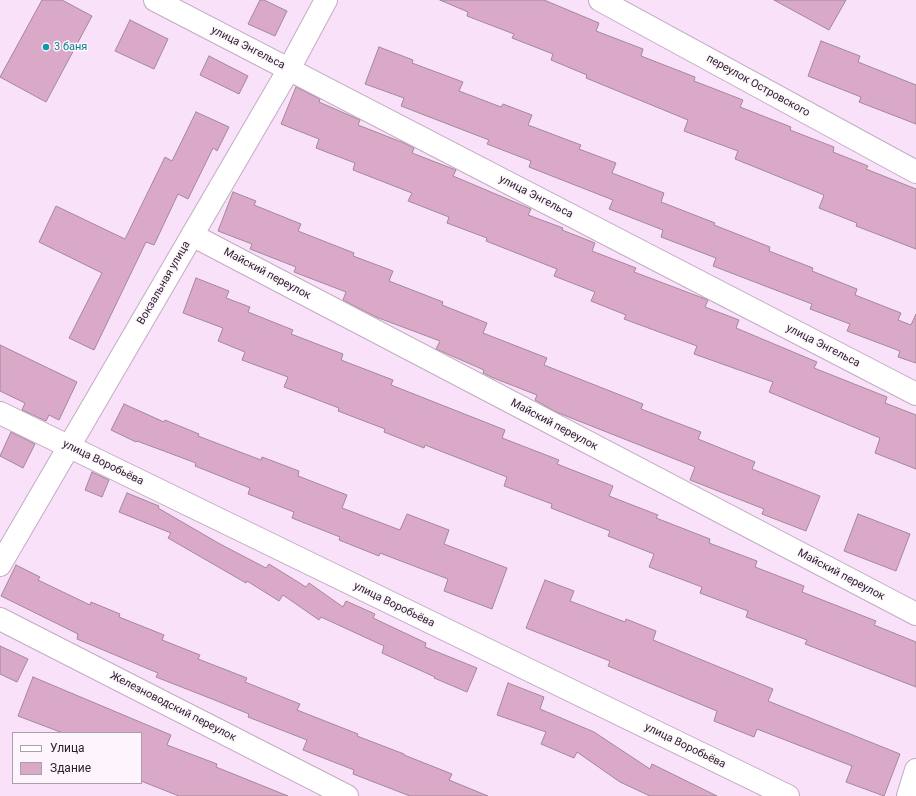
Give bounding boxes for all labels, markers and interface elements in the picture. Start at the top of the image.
street label: улица Энгельса [209,24,287,72]
place label: 3 баня [54,40,87,54]
marker: 3 баня [41,42,51,52]
street label: переулок Островского [704,52,812,120]
street label: улица Энгельса [497,173,575,221]
street label: Вокзальная улица [135,239,193,327]
street label: Майский переулок [221,245,313,303]
street label: улица Энгельса [784,322,862,370]
street label: Майский переулок [508,396,600,454]
street label: улица Воробьёва [60,438,146,488]
street label: Майский переулок [795,546,887,604]
street label: улица Воробьёва [351,580,437,630]
street label: Железноводский переулок [108,669,238,745]
street label: улица Воробьёва [642,721,728,771]
legend [12,732,142,784]
text: Улица [50,741,85,755]
text: Здание [50,761,91,775]

